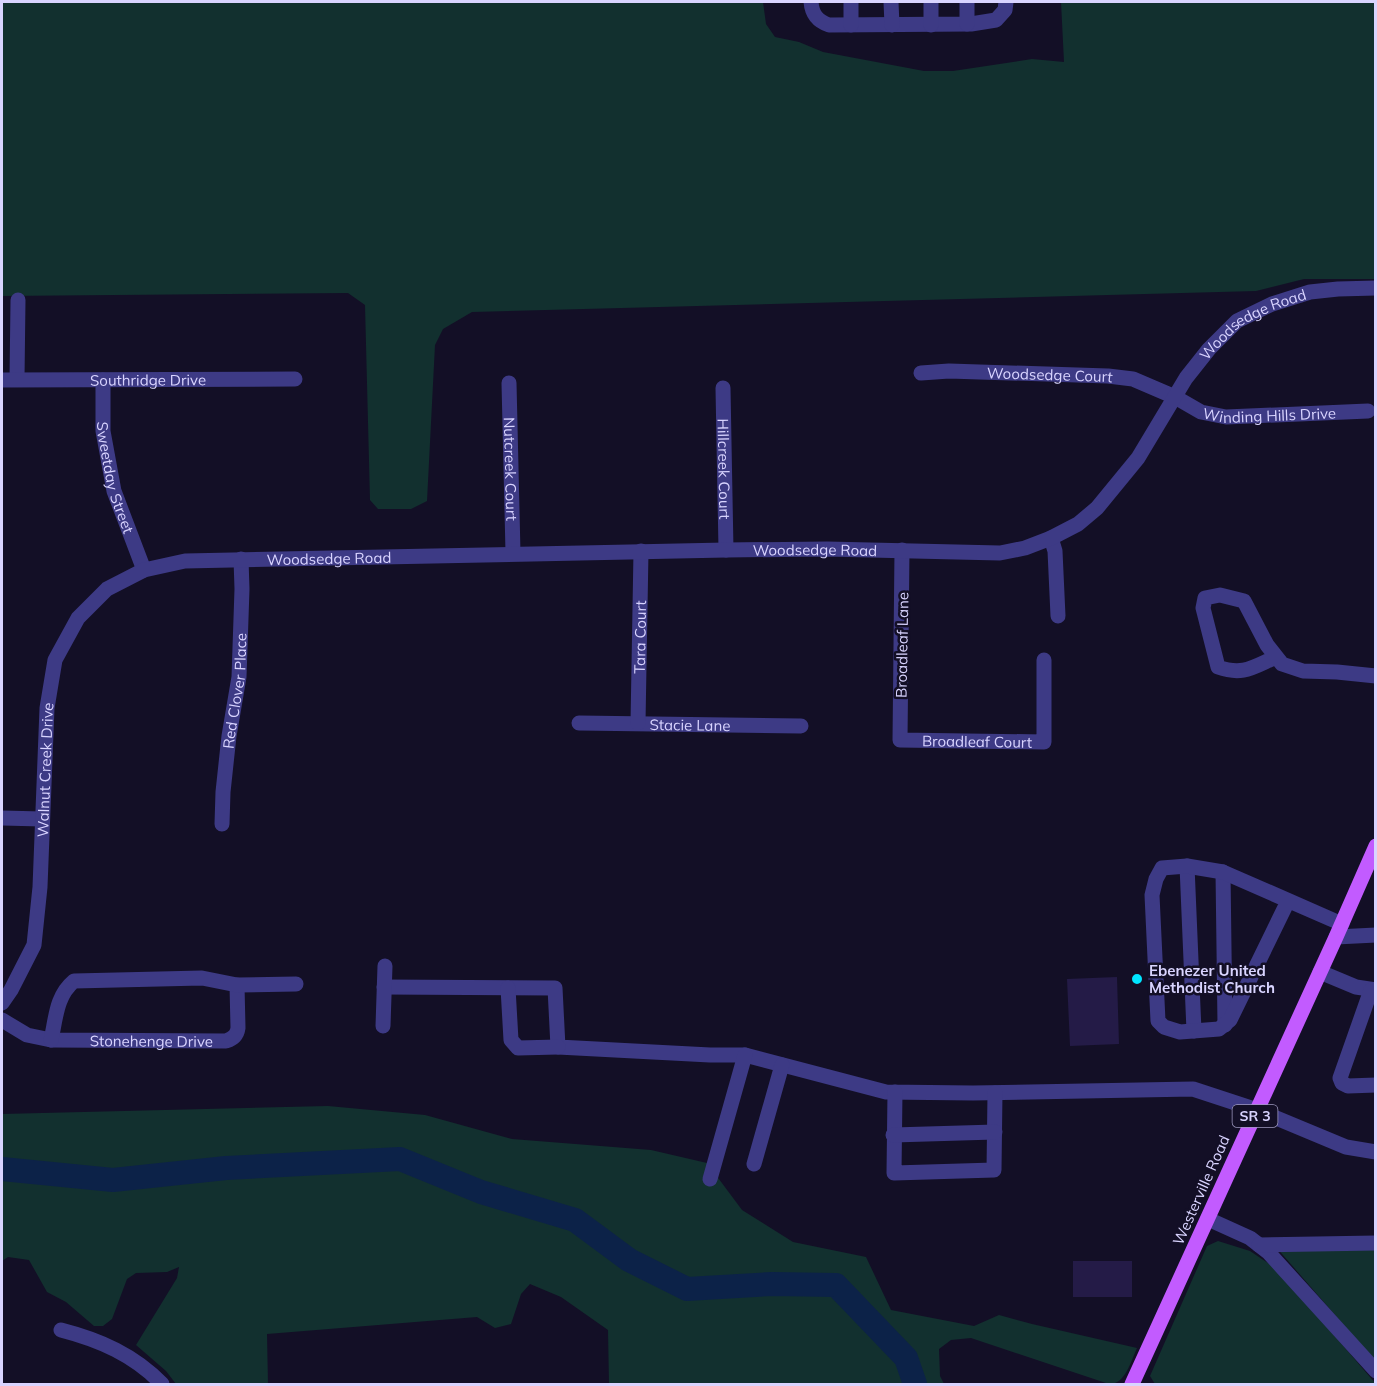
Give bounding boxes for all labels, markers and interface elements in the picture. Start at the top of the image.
street label: Woodsedge Road [1195,284,1308,363]
street label: Woodsedge Court [987,363,1114,386]
street label: Southridge Drive [90,370,206,389]
street label: Winding Hills Drive [1201,403,1336,427]
street label: Nutcreek Court [500,417,522,521]
street label: Hillcreek Court [714,418,735,520]
street label: Sweetday Street [94,421,139,536]
street label: Woodsedge Road [753,539,877,560]
street label: Woodsedge Road [267,547,392,569]
street label: Broadleaf Lane [892,592,912,698]
street label: Tara Court [629,600,650,674]
street label: Red Clover Place [218,632,250,750]
street label: Walnut Creek Drive [32,701,57,838]
street label: Stacie Lane [649,714,731,735]
street label: Broadleaf Court [922,731,1032,751]
place label: Ebenezer United Methodist Church [1149,961,1275,997]
marker: Ebenezer United Methodist Church [1130,972,1144,986]
street label: Stonehenge Drive [90,1031,213,1050]
road number: SR 3 [1232,1105,1278,1127]
street label: Westerville Road [1168,1132,1234,1248]

